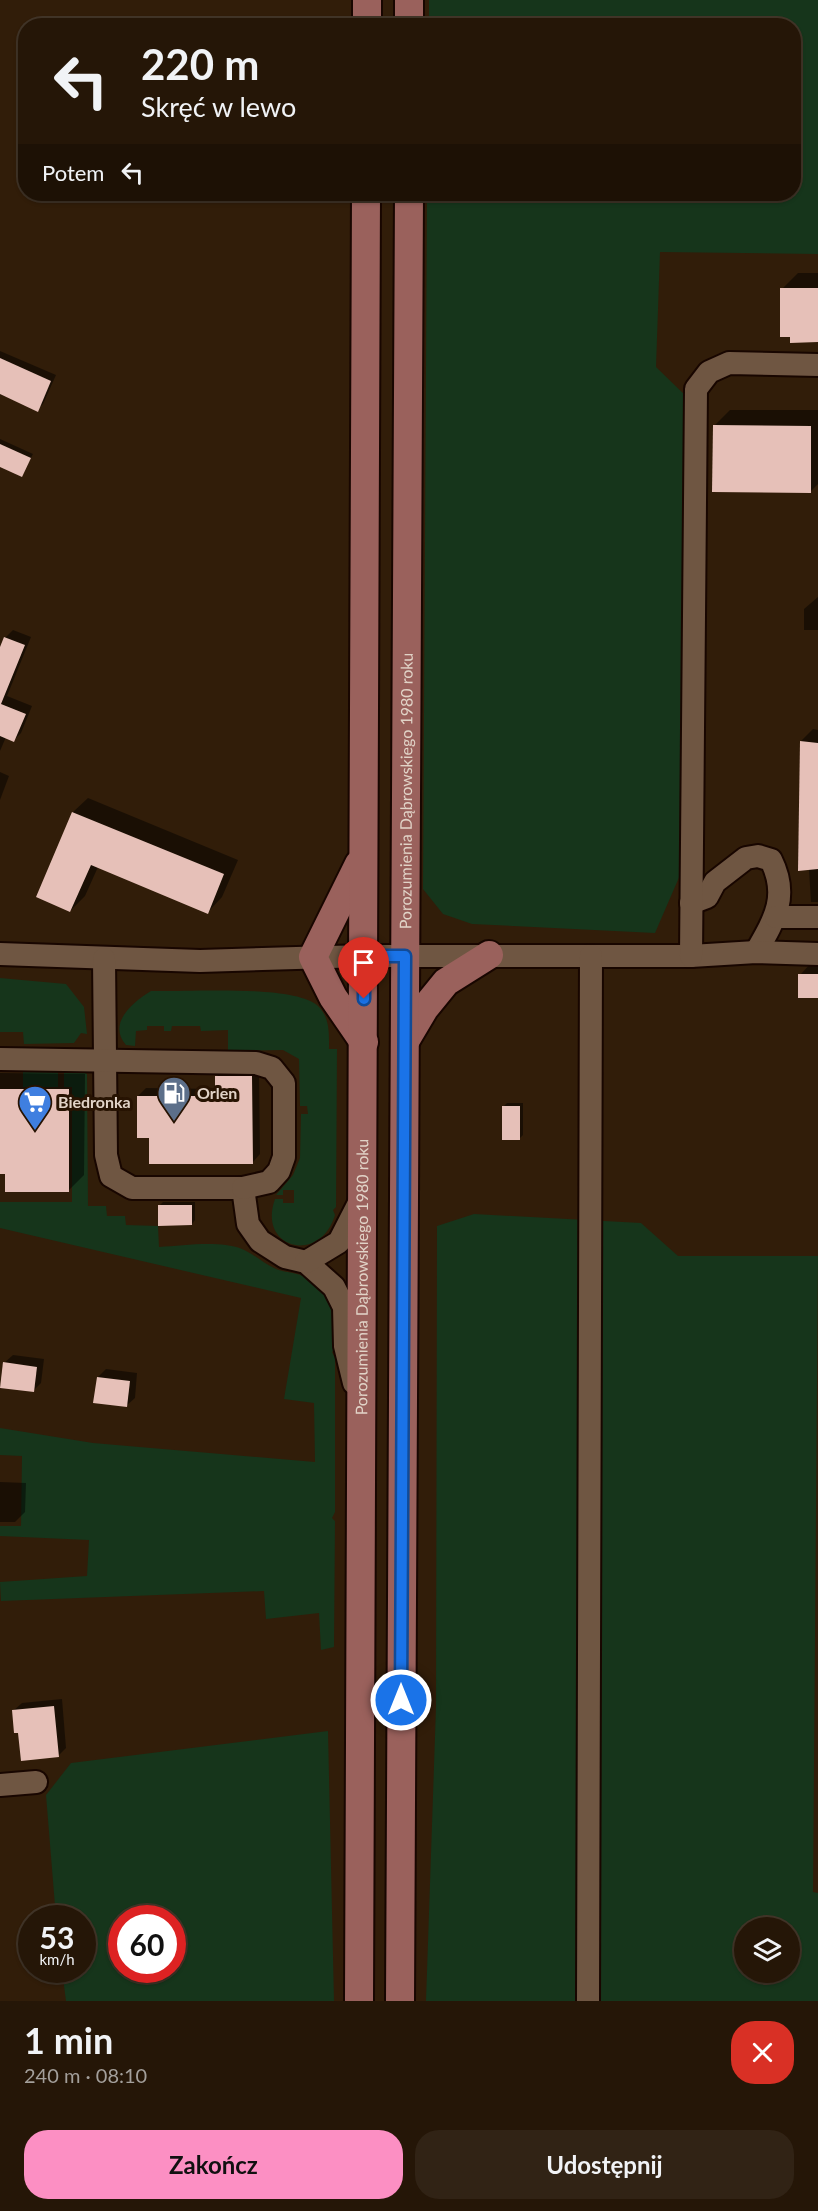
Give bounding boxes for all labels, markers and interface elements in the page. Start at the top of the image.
text: 220 m [141,39,259,89]
icon: left [42,42,120,120]
text: Skręć w lewo [141,90,296,123]
icon: left [116,156,149,189]
text: Potem [42,159,104,186]
street label: Porozumienia Dąbrowskiego 1980 roku [395,653,416,929]
pin [338,937,389,999]
icon: arrive [347,946,380,979]
fuel station icon: Orlen [156,1075,192,1122]
place label: Orlen [197,1083,237,1102]
supermarket icon: Biedronka [17,1084,53,1131]
place label: Biedronka [58,1092,131,1111]
street label: Porozumienia Dąbrowskiego 1980 roku [351,1139,371,1415]
position arrow [369,1668,433,1732]
speed limit sign: 60 [108,1905,186,1983]
map controls [734,1917,800,1983]
button: layers [734,1917,800,1983]
text: 53 [40,1919,74,1955]
text: km/h [39,1950,75,1968]
text: 1 min [24,2018,113,2062]
button: close [731,2021,794,2084]
text: 240 m · 08:10 [24,2063,147,2087]
button: Zakończ [24,2130,403,2199]
button: Udostępnij [415,2130,794,2199]

